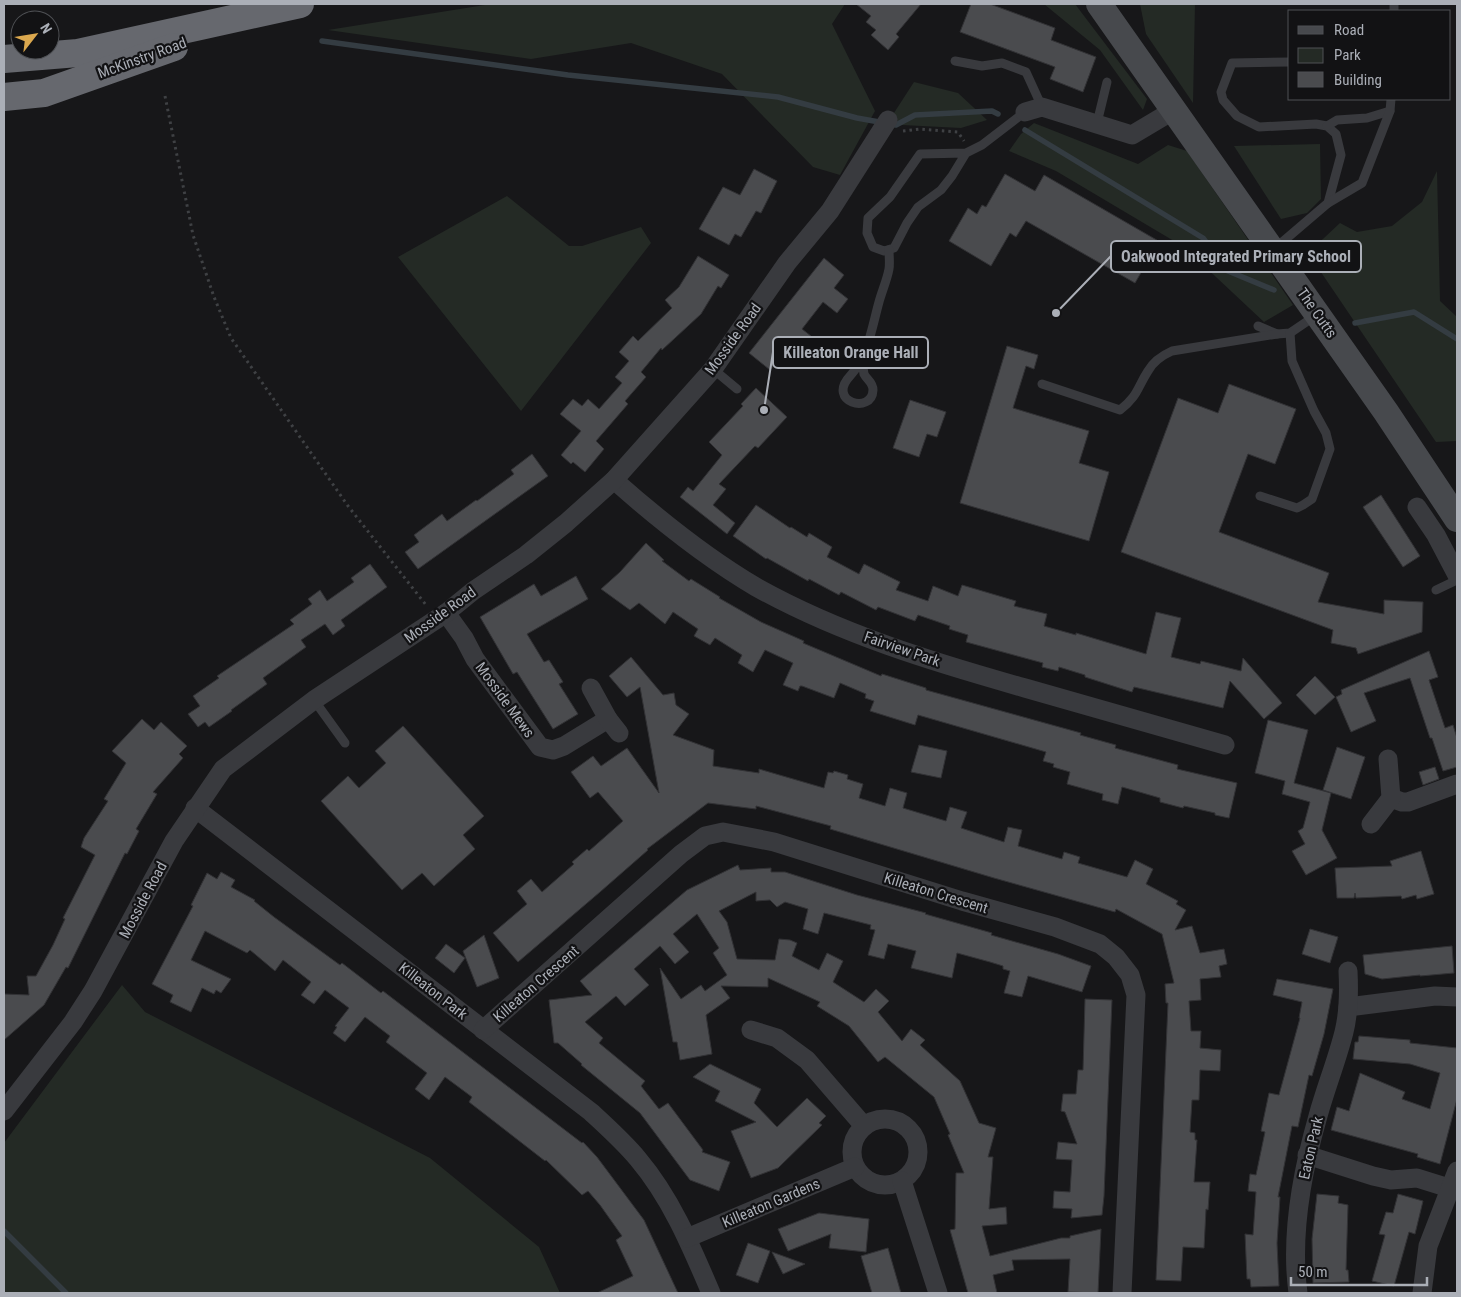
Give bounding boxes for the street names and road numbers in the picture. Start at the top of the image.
street label: McKinstry Road [95,34,189,82]
street label: The Cutts [1293,284,1341,342]
street label: Mosside Road [701,300,765,378]
street label: Mosside Road [401,583,479,647]
street label: Fairview Park [862,628,943,670]
street label: Mosside Mews [472,659,538,741]
street label: Mosside Road [115,859,171,941]
street label: Killeaton Crescent [882,869,990,917]
street label: Killeaton Crescent [489,942,583,1026]
street label: Killeaton Park [395,959,471,1023]
street label: Eaton Park [1295,1115,1327,1181]
street label: Killeaton Gardens [719,1174,823,1232]

